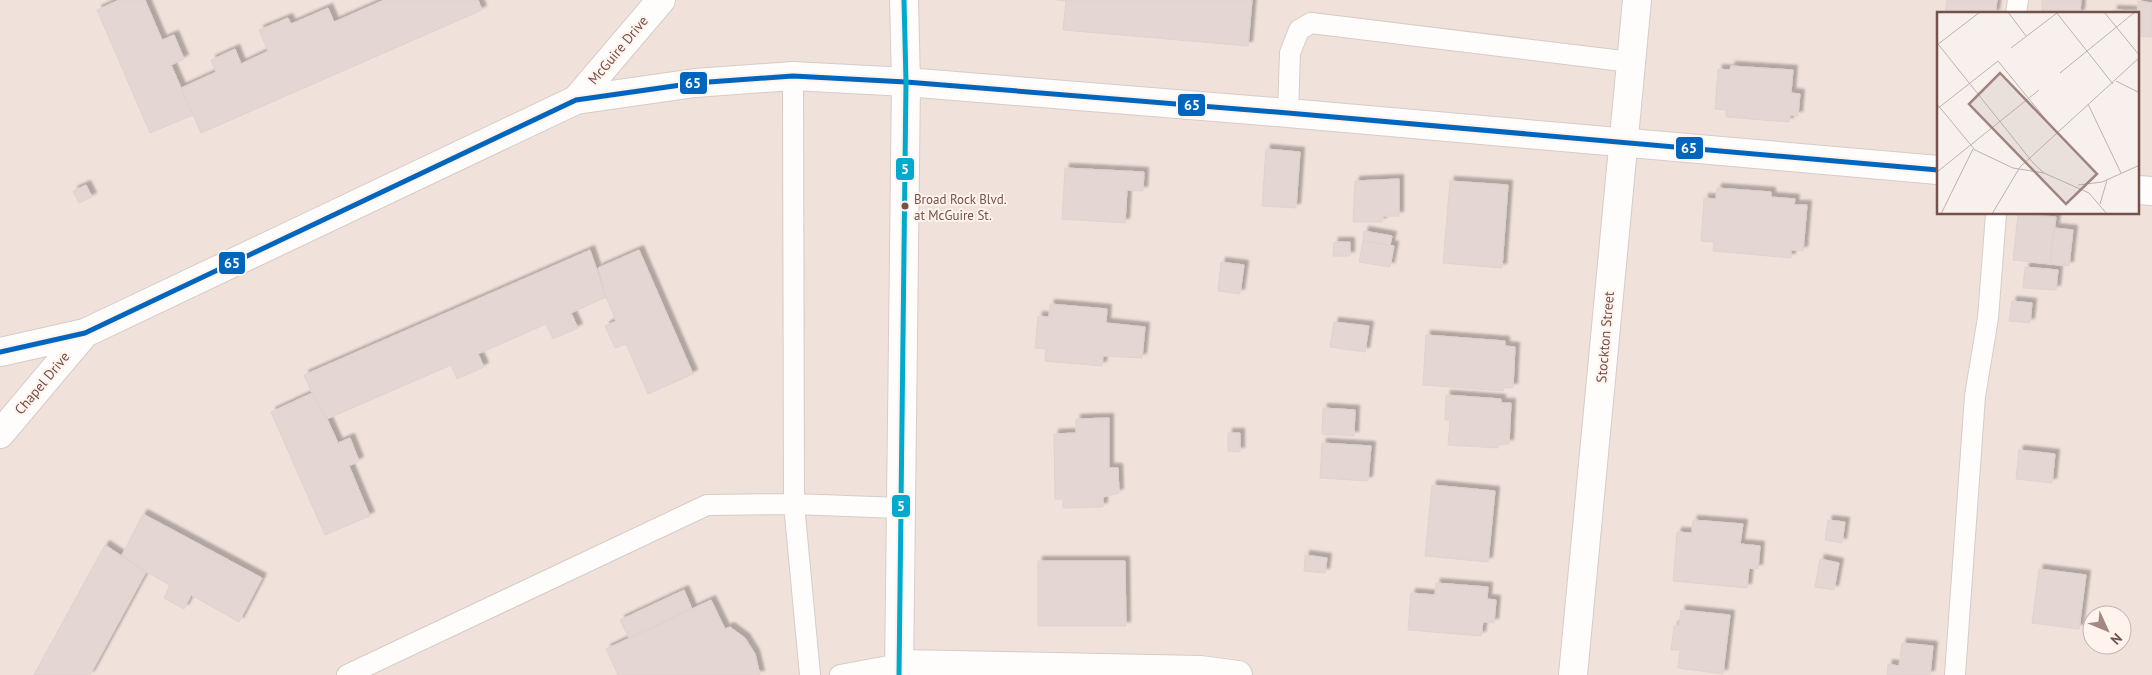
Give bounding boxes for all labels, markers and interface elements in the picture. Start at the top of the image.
street label: McGuire Drive [584,12,652,88]
inset map [1937,12,2140,215]
line badge: 65 [679,71,708,95]
text: 65 [685,74,701,92]
line badge: 65 [1177,93,1206,117]
text: 65 [1184,96,1200,114]
line badge: 65 [1675,136,1704,160]
text: 65 [1681,139,1697,157]
line badge: 5 [895,157,915,181]
text: 5 [901,160,909,178]
place label: Broad Rock Blvd. at McGuire St. [914,191,1007,224]
marker: Broad Rock Blvd. at McGuire St. [900,201,910,211]
line badge: 65 [218,251,246,275]
text: 65 [224,254,240,272]
street label: Stockton Street [1592,290,1618,384]
street label: Chapel Drive [11,348,73,418]
line badge: 5 [891,494,911,518]
text: 5 [897,497,905,515]
north arrow [2082,605,2132,655]
text: N [2107,629,2126,649]

